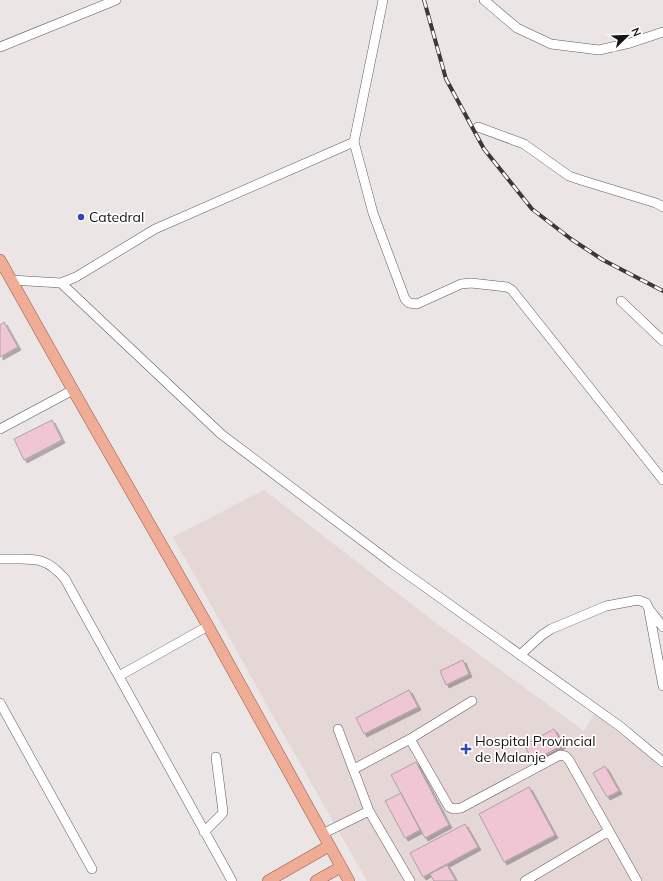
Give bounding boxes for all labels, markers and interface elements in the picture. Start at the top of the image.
north arrow [607,16,647,56]
text: N [628,26,644,39]
place label: Catedral [89,208,144,226]
marker: Catedral [76,212,86,222]
place label: Hospital Provincial de Malanje [475,732,596,766]
marker: Hospital Provincial de Malanje [460,743,472,755]

